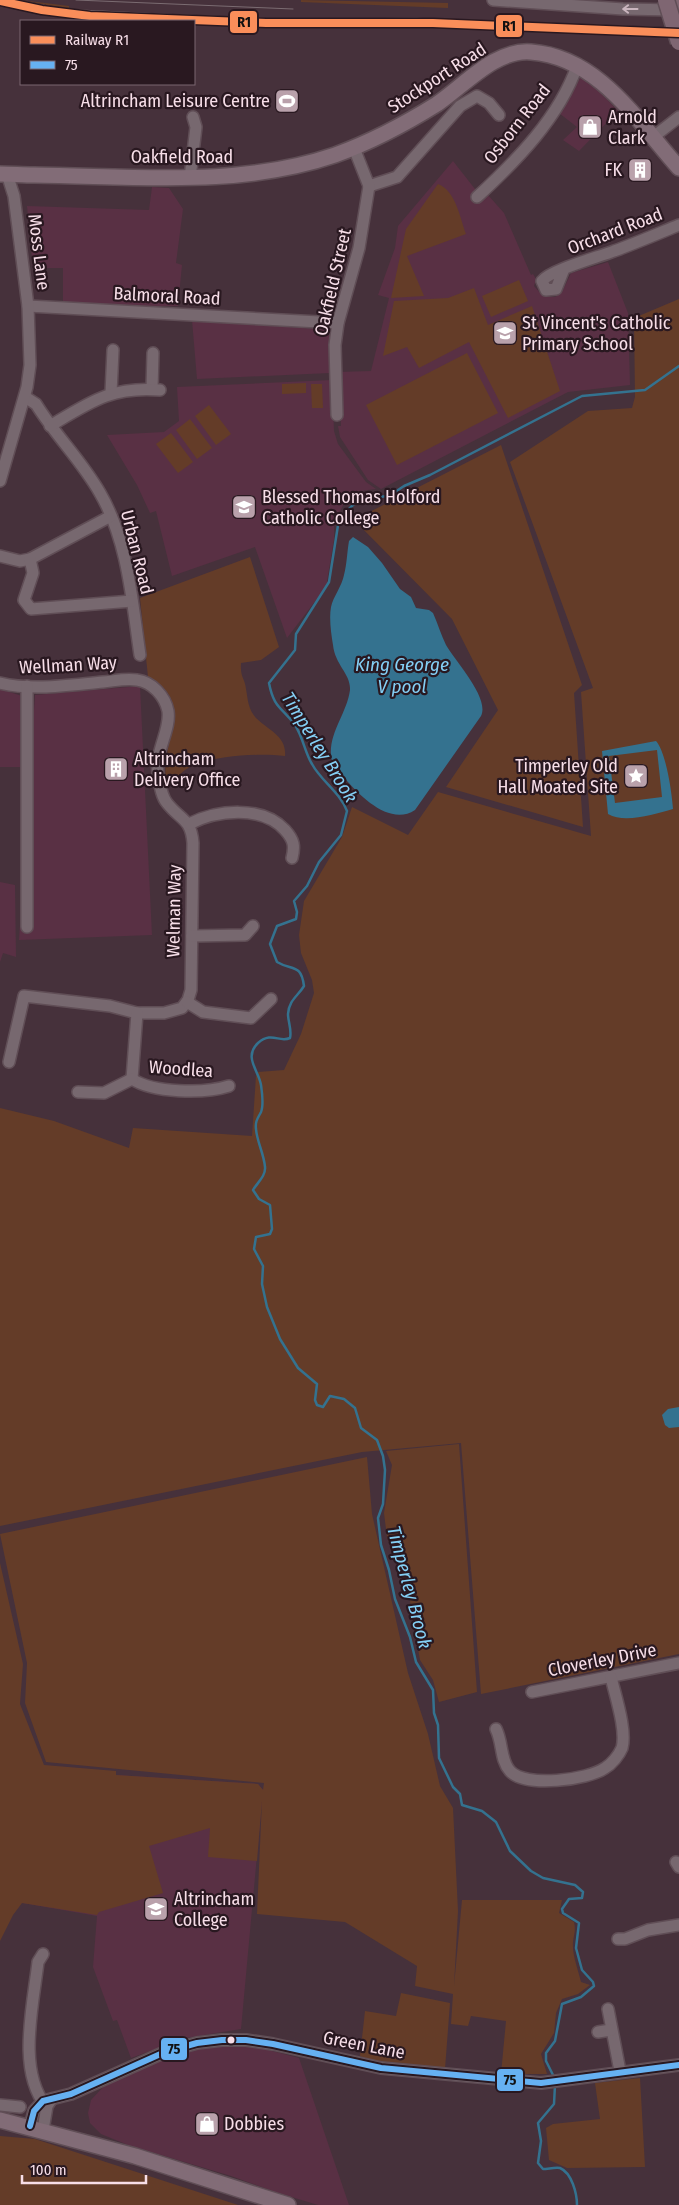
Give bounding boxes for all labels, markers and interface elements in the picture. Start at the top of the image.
one-way arrow [623,4,639,14]
line badge: R1 [229,10,258,34]
text: R1 [237,14,251,31]
line badge: R1 [495,14,523,38]
text: R1 [502,18,516,35]
legend [20,20,195,85]
text: Railway R1 [65,31,129,49]
street label: Stockport Road [384,38,490,118]
text: 75 [65,56,78,74]
street label: Osborn Road [479,80,555,168]
sports icon: Altrincham Leisure Centre [274,88,300,114]
place label: Altrincham Leisure Centre [81,90,270,112]
place label: Arnold Clark [608,106,657,149]
shop icon: Arnold Clark [577,114,603,140]
street label: Oakfield Road [131,146,233,168]
building icon: FK [627,157,653,183]
place label: FK [605,159,622,181]
street label: Orchard Road [564,203,666,259]
street label: Moss Lane [23,213,55,292]
street label: Oakfield Street [310,226,356,338]
street label: Balmoral Road [113,282,221,310]
place label: St Vincent's Catholic Primary School [522,312,671,355]
school or university icon: St Vincent's Catholic Primary School [492,320,518,346]
place label: Blessed Thomas Holford Catholic College [262,486,440,529]
school or university icon: Blessed Thomas Holford Catholic College [231,494,257,520]
street label: Urban Road [116,508,158,596]
street label: Wellman Way [19,651,117,679]
water label: King George V pool [355,653,449,698]
water label: Timperley Brook [276,688,363,807]
place label: Altrincham Delivery Office [134,748,241,791]
place label: Timperley Old Hall Moated Site [497,755,618,798]
building icon: Altrincham Delivery Office [103,756,129,782]
place icon: Timperley Old Hall Moated Site [623,763,649,789]
street label: Welman Way [162,864,186,958]
street label: Woodlea [148,1056,214,1082]
water label: Timperley Brook [382,1523,437,1651]
street label: Cloverley Drive [546,1639,658,1681]
place label: Altrincham College [174,1888,254,1931]
school or university icon: Altrincham College [143,1896,169,1922]
street label: Green Lane [321,2026,407,2064]
unlabelled marker [226,2035,236,2045]
line badge: 75 [160,2037,188,2061]
text: 75 [168,2041,180,2058]
line badge: 75 [496,2068,524,2092]
text: 75 [504,2072,516,2089]
shop icon: Dobbies [194,2111,220,2137]
place label: Dobbies [224,2113,285,2135]
scale bar [22,2152,146,2184]
text: 100 m [30,2161,67,2179]

